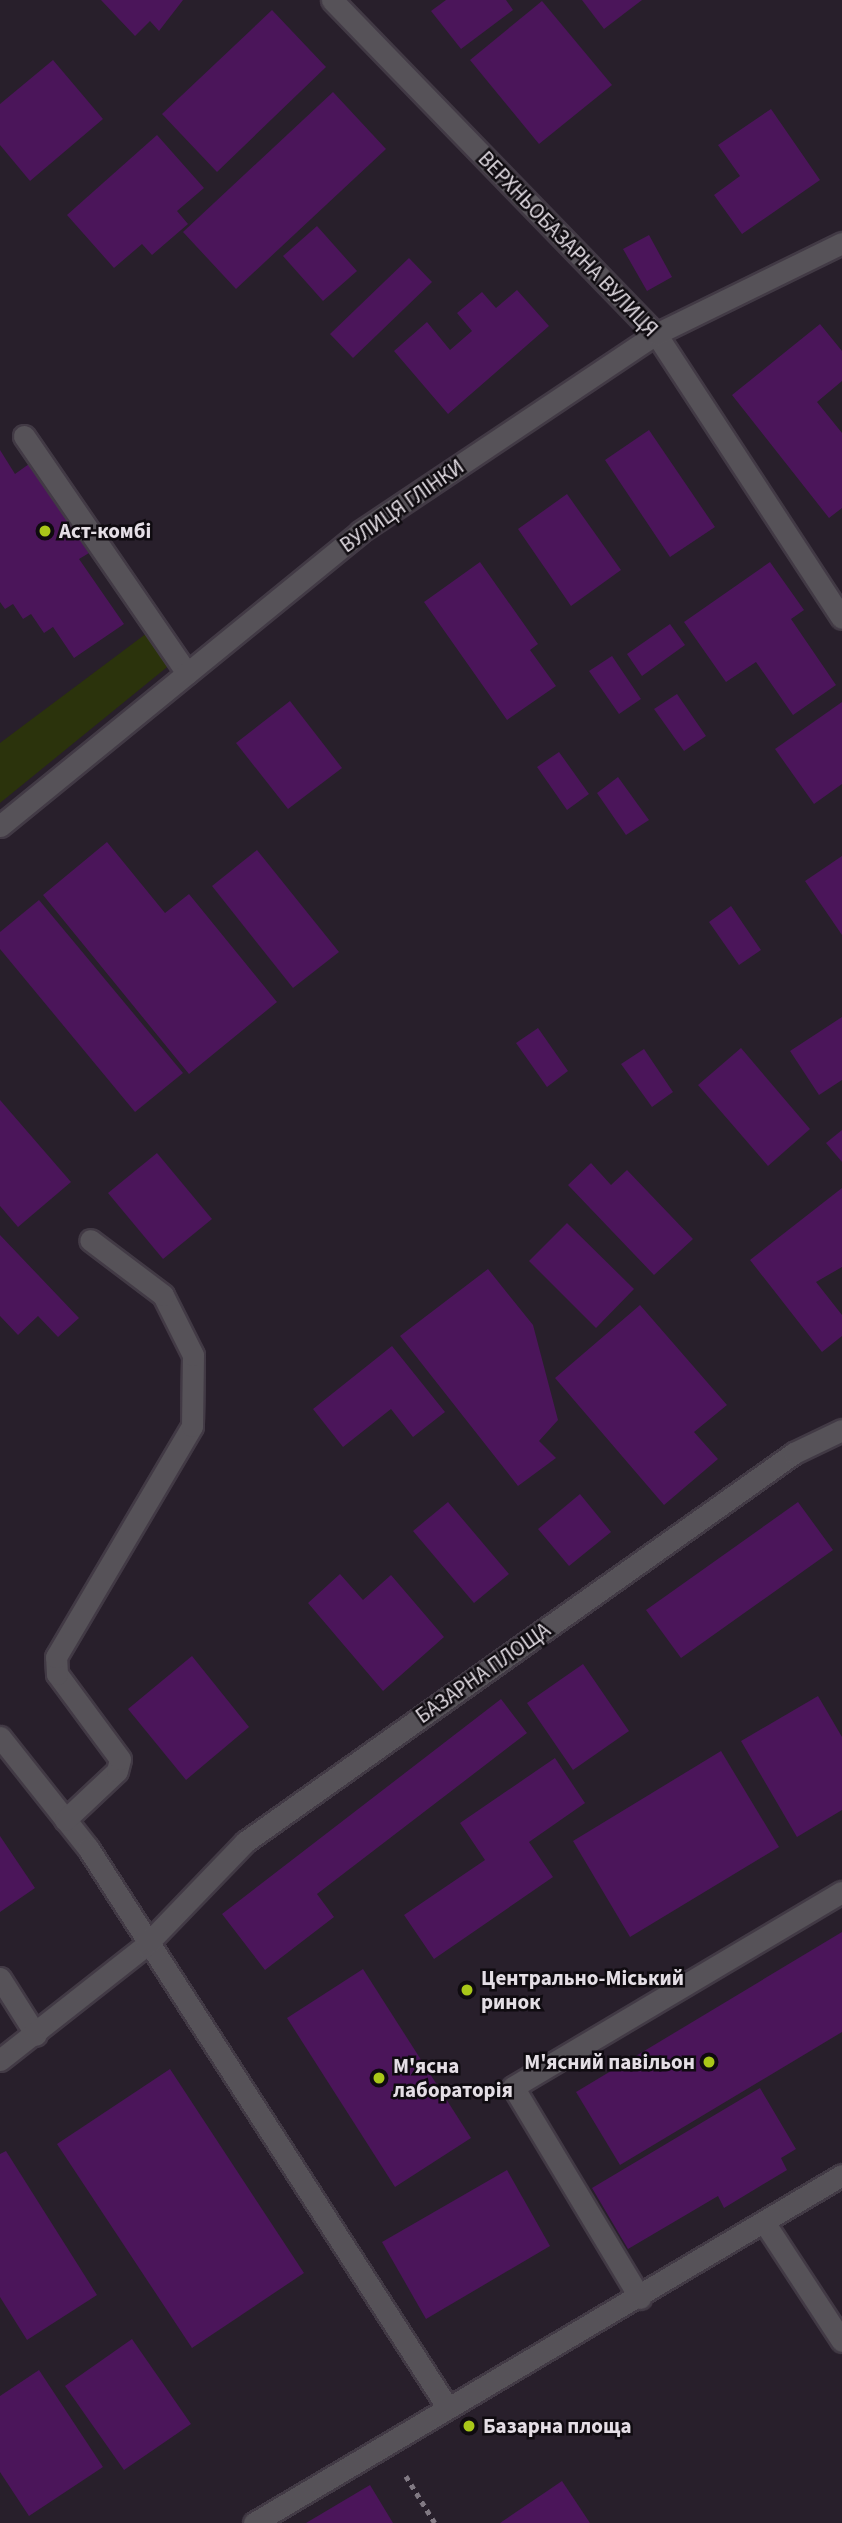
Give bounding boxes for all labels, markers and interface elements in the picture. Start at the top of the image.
street label: ВЕРХНЬОБАЗАРНА ВУЛИЦЯ [473,146,663,342]
street label: ВУЛИЦЯ ГЛІНКИ [335,454,469,558]
place label: Аст-комбі [59,518,151,544]
marker: Аст-комбі [37,523,53,539]
street label: БАЗАРНА ПЛОЩА [411,1617,555,1729]
place label: Центрально-Міський ринок [481,1965,684,2015]
marker: Центрально-Міський ринок [459,1982,475,1998]
place label: М'ясний павільон [524,2049,695,2075]
place label: М'ясна лабораторія [393,2053,513,2103]
marker: М'ясний павільон [701,2054,717,2070]
marker: М'ясна лабораторія [371,2070,387,2086]
place label: Базарна площа [483,2413,632,2439]
marker: Базарна площа [461,2418,477,2434]

